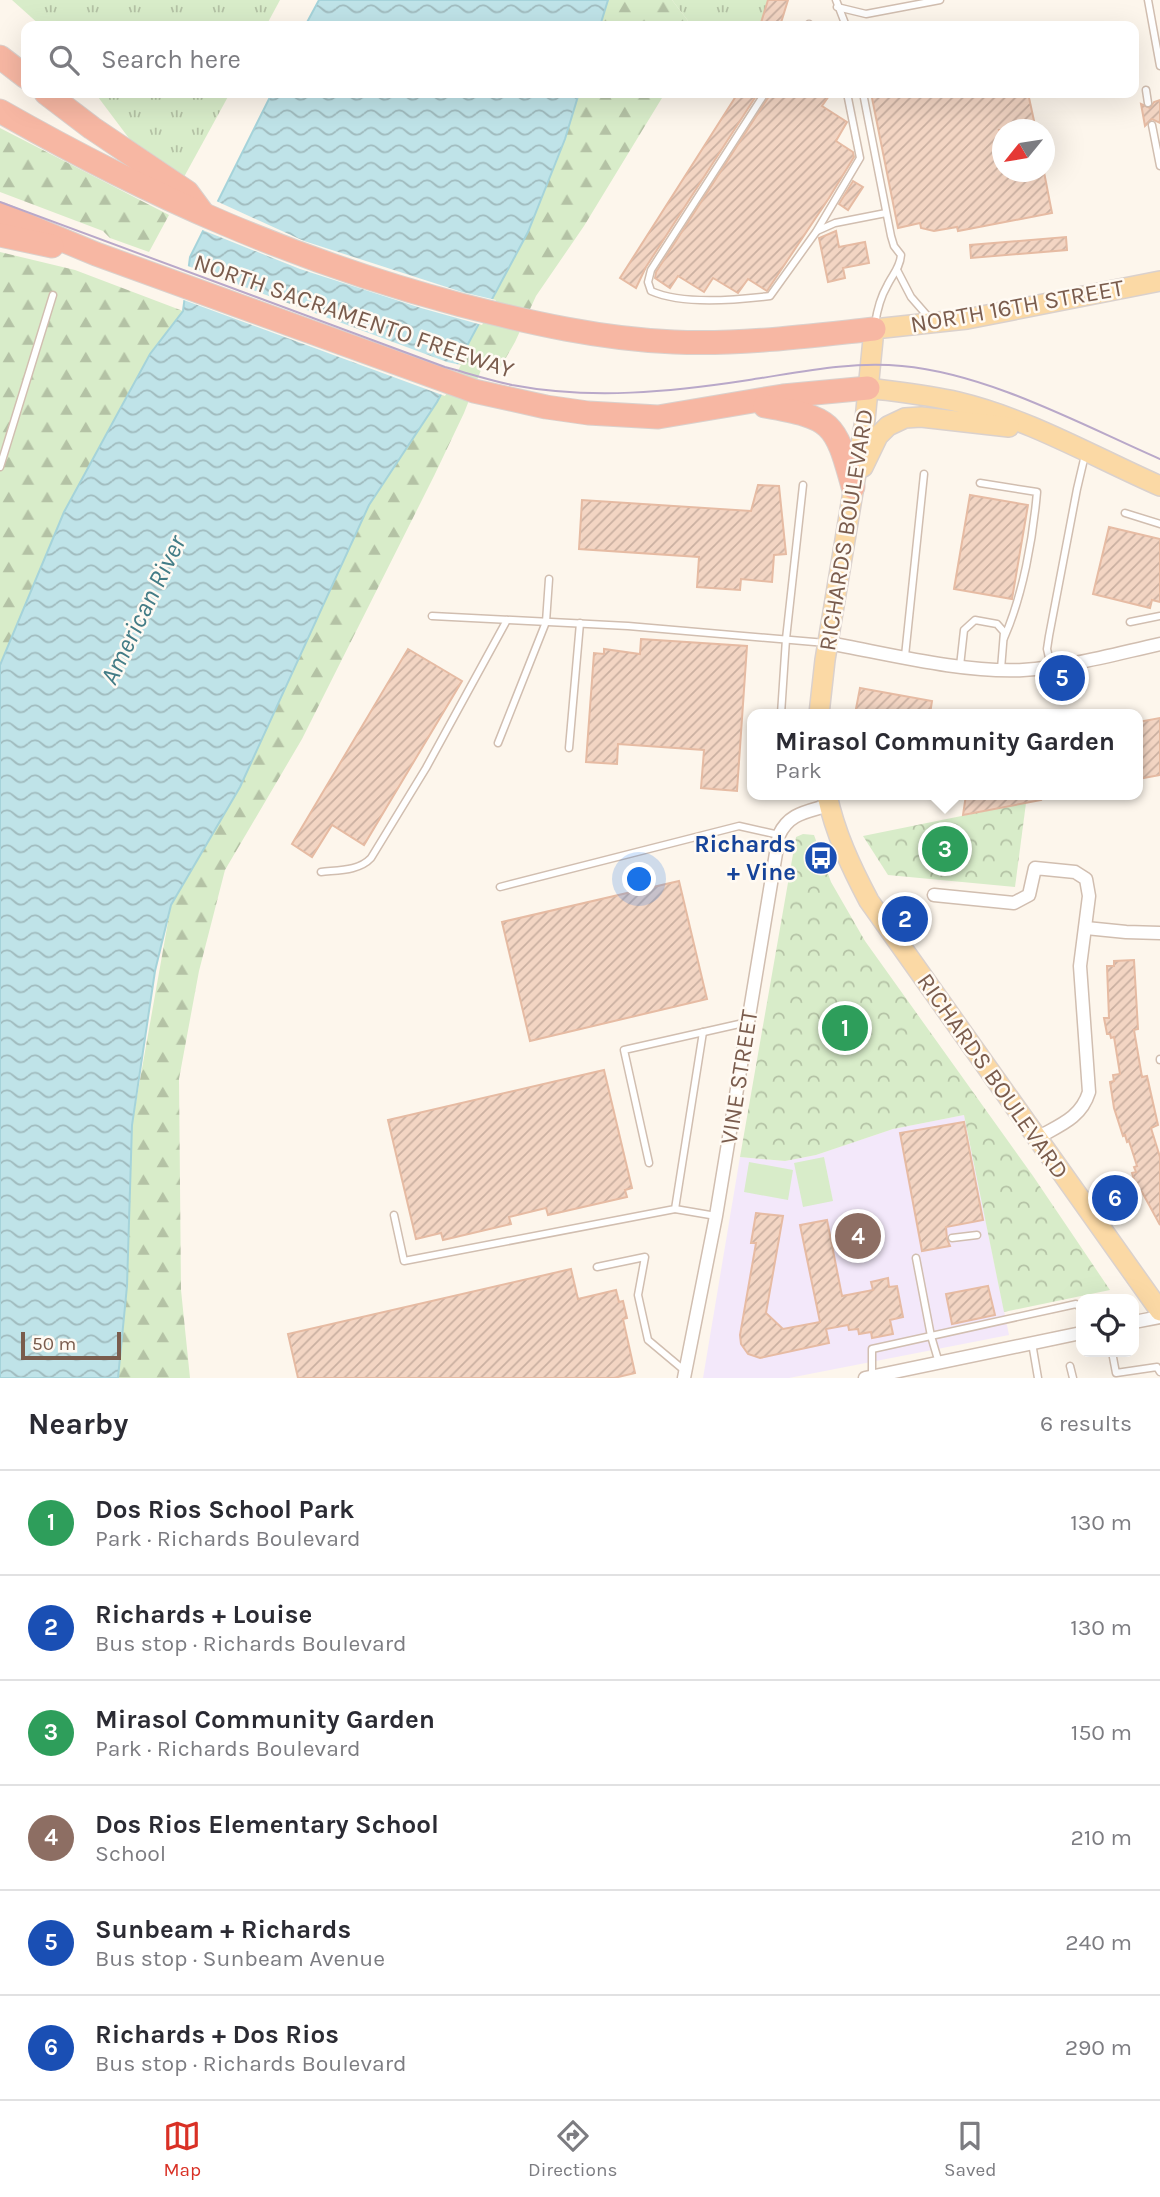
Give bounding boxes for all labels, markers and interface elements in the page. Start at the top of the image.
search box [21,21,1139,98]
icon: search [45,41,83,79]
text: Search here [101,44,241,75]
north arrow [992,119,1055,182]
street label: NORTH SACRAMENTO FREEWAY [190,248,518,384]
street label: NORTH 16TH STREET [908,273,1126,339]
street label: RICHARDS BOULEVARD [813,407,879,653]
water label: American River [94,529,193,690]
pin: 5 [1039,652,1085,704]
popup [747,709,1143,800]
text: Mirasol Community Garden [775,726,1115,757]
text: Park [775,757,822,784]
pin: 3 [922,823,968,875]
place label: Richards + Vine [694,830,796,886]
bus stop icon: Richards + Vine [802,839,840,877]
your location [622,862,656,896]
pin: 2 [882,893,928,945]
street label: RICHARDS BOULEVARD [911,968,1075,1184]
pin: 1 [822,1002,868,1054]
street label: VINE STREET [715,1008,763,1146]
pin: 6 [1092,1172,1138,1224]
pin: 4 [835,1210,881,1262]
map controls [1076,1294,1139,1357]
button: locate [1076,1294,1139,1357]
scale bar [21,1329,121,1361]
text: 50 m [32,1333,76,1355]
text: Nearby [28,1406,128,1442]
text: 6 results [1040,1410,1132,1437]
text: Dos Rios School Park [95,1494,354,1525]
text: 1 [47,1509,55,1536]
text: 130 m [1070,1509,1132,1536]
text: Park · Richards Boulevard [95,1525,361,1552]
text: Richards + Louise [95,1599,312,1630]
text: 2 [44,1614,58,1641]
text: 130 m [1070,1614,1132,1641]
text: Bus stop · Richards Boulevard [95,1630,407,1657]
text: Mirasol Community Garden [95,1704,435,1735]
text: 3 [44,1719,58,1746]
text: 150 m [1071,1719,1132,1746]
text: Park · Richards Boulevard [95,1735,361,1762]
text: Dos Rios Elementary School [95,1809,439,1840]
text: 4 [44,1824,58,1851]
text: 210 m [1070,1824,1132,1851]
text: School [95,1840,166,1867]
text: Sunbeam + Richards [95,1914,351,1945]
text: 5 [44,1929,58,1956]
text: 240 m [1065,1929,1132,1956]
text: Bus stop · Sunbeam Avenue [95,1945,385,1972]
text: Richards + Dos Rios [95,2019,339,2050]
text: 6 [44,2034,58,2061]
text: 290 m [1065,2034,1132,2061]
text: Bus stop · Richards Boulevard [95,2050,407,2077]
tab: Map [163,2117,201,2181]
tab: Directions [528,2117,617,2181]
tab: Saved [944,2117,997,2181]

